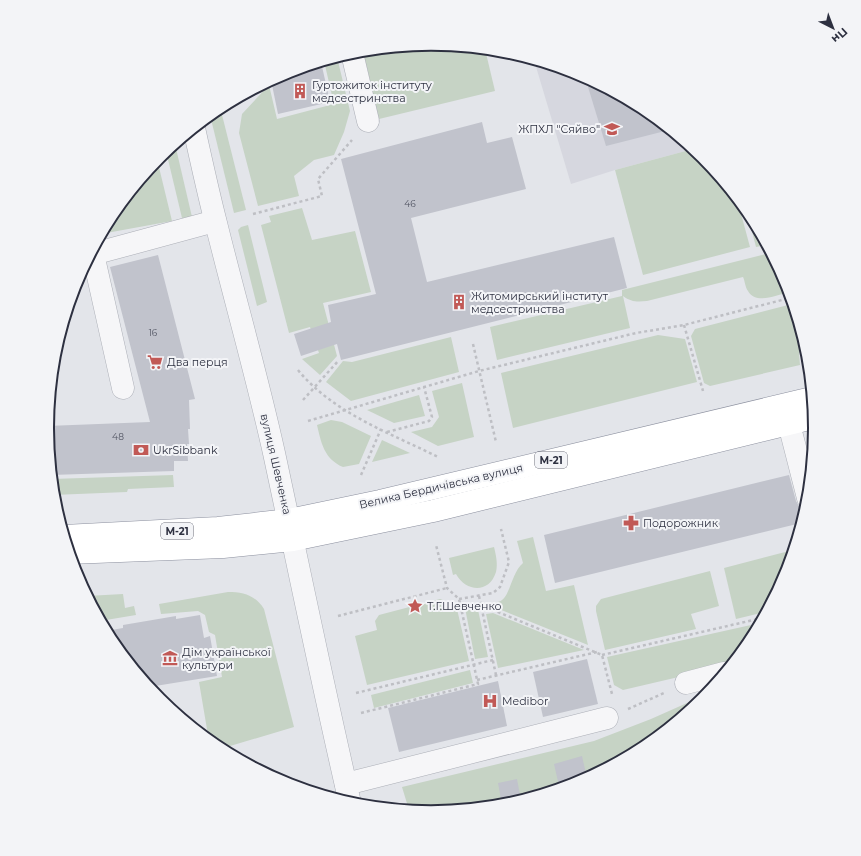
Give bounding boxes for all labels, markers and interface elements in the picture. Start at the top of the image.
north arrow [813,8,853,48]
text: Пн [829,25,851,46]
place label: Гуртожиток інституту медсестринства [312,78,433,105]
building icon: Гуртожиток інституту медсестринства [291,82,309,100]
school or university icon: ЖПХЛ "Сяйво" [603,120,621,138]
place label: ЖПХЛ "Сяйво" [518,122,600,136]
house number: 46 [404,198,416,209]
place label: Житомирський інститут медсестринства [471,289,609,316]
building icon: Житомирський інститут медсестринства [450,293,468,311]
house number: 16 [149,327,158,338]
supermarket icon: Два перця [146,353,164,371]
place label: Два перця [167,355,228,369]
street label: вулиця Шевченка [258,412,294,516]
house number: 48 [112,431,124,442]
bank icon: UkrSibbank [132,441,150,459]
place label: UkrSibbank [153,443,218,457]
road number: М-21 [535,452,567,468]
street label: Велика Бердичівська вулиця [358,460,524,512]
pharmacy icon: Подорожник [622,514,640,532]
place label: Подорожник [643,516,719,530]
road number: М-21 [161,523,193,539]
place icon: Т.Г.Шевченко [406,597,424,615]
place label: Т.Г.Шевченко [427,599,502,613]
place label: Дім української культури [182,645,271,672]
museum icon: Дім української культури [161,649,179,667]
hospital icon: Medibor [481,692,499,710]
place label: Medibor [502,694,548,708]

